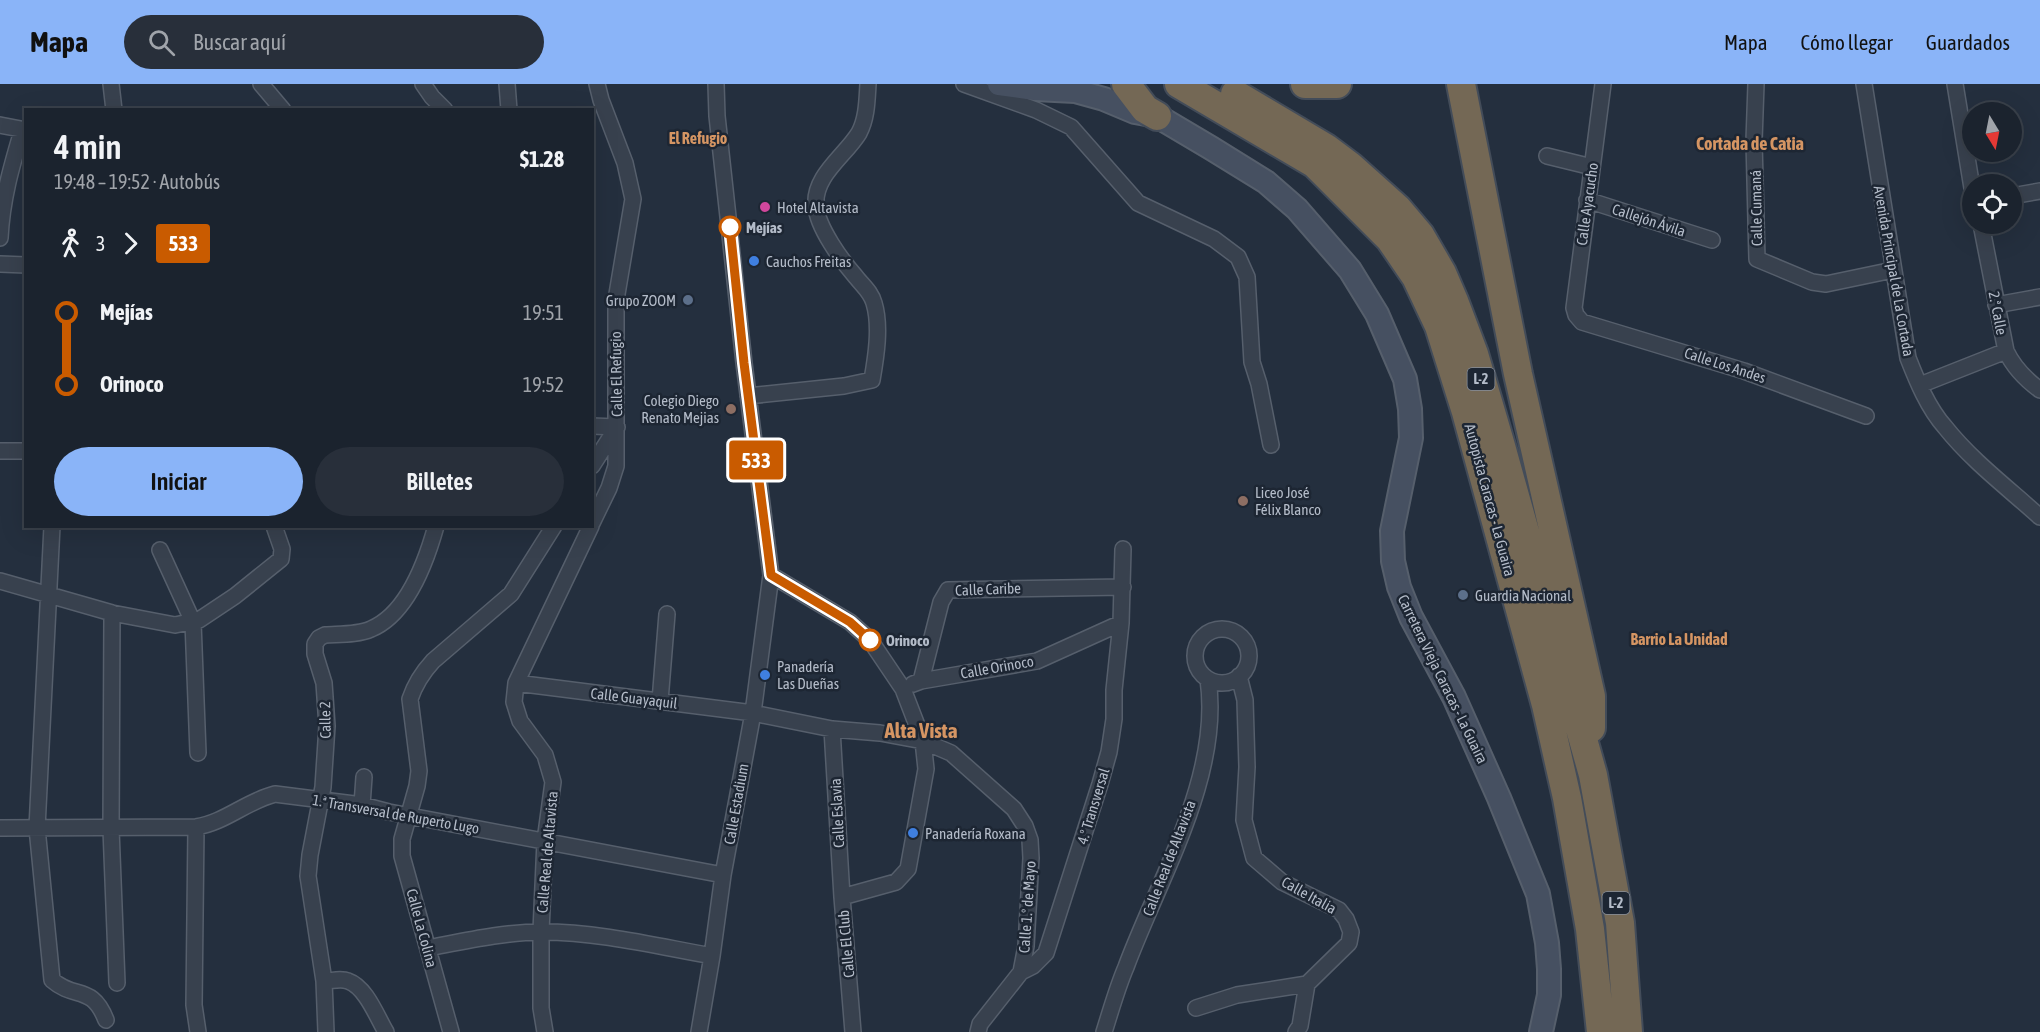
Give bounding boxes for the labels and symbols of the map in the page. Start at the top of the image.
north arrow [1962,102,2022,162]
district label: El Refugio [669,129,728,147]
district label: Cortada de Catia [1696,133,1804,154]
street label: Calle Ayacucho [1573,162,1601,246]
street label: Calle Cumaná [1747,170,1765,246]
street label: Avenida Principal de La Cortada [1871,184,1917,358]
place label: Hotel Altavista [777,199,859,216]
marker: Hotel Altavista [758,200,772,214]
street label: Callejón Ávila [1610,200,1688,240]
marker: Mejías [719,216,741,238]
place label: Mejías [746,219,783,236]
place label: Cauchos Freitas [766,253,851,270]
marker: Cauchos Freitas [747,254,761,268]
street label: 2.ª Calle [1985,290,2011,336]
place label: Grupo ZOOM [606,292,676,309]
marker: Grupo ZOOM [681,293,695,307]
street label: Calle El Refugio [607,331,625,417]
street label: Calle Los Andes [1682,344,1768,386]
road number: L-2 [1468,368,1494,390]
place label: Colegio Diego Renato Mejias [641,392,719,426]
marker: Colegio Diego Renato Mejias [724,402,738,416]
street label: Autopista Caracas - La Guaira [1461,422,1519,578]
line badge: 533 [722,440,790,479]
place label: Liceo José Félix Blanco [1255,484,1321,518]
marker: Liceo José Félix Blanco [1236,494,1250,508]
street label: Calle Caribe [955,579,1021,599]
place label: Guardia Nacional [1475,587,1571,604]
marker: Guardia Nacional [1456,588,1470,602]
street label: Carretera Vieja Caracas - La Guaira [1395,592,1491,766]
marker: Orinoco [859,629,881,651]
district label: Barrio La Unidad [1630,630,1728,648]
place label: Orinoco [886,632,930,649]
street label: Calle Orinoco [959,652,1035,682]
place label: Panadería Las Dueñas [777,658,839,692]
marker: Panadería Las Dueñas [758,668,772,682]
street label: Calle Guayaquil [590,684,678,712]
street label: Calle 2 [316,701,334,739]
district label: Alta Vista [884,718,958,742]
street label: Calle Estadium [721,762,751,846]
street label: 4.° Transversal [1073,766,1113,846]
street label: Calle Eslavia [827,778,847,848]
street label: Calle Real de Altavista [533,790,561,914]
street label: 1.ª Transversal de Ruperto Lugo [311,791,481,837]
street label: Calle Real de Altavista [1139,798,1199,918]
place label: Panadería Roxana [925,825,1026,842]
marker: Panadería Roxana [906,826,920,840]
street label: Calle 1.° de Mayo [1015,860,1039,954]
street label: Calle Italia [1279,873,1339,917]
street label: Calle La Colina [403,887,441,969]
road number: L-2 [1602,892,1630,914]
street label: Calle El Club [835,909,857,979]

